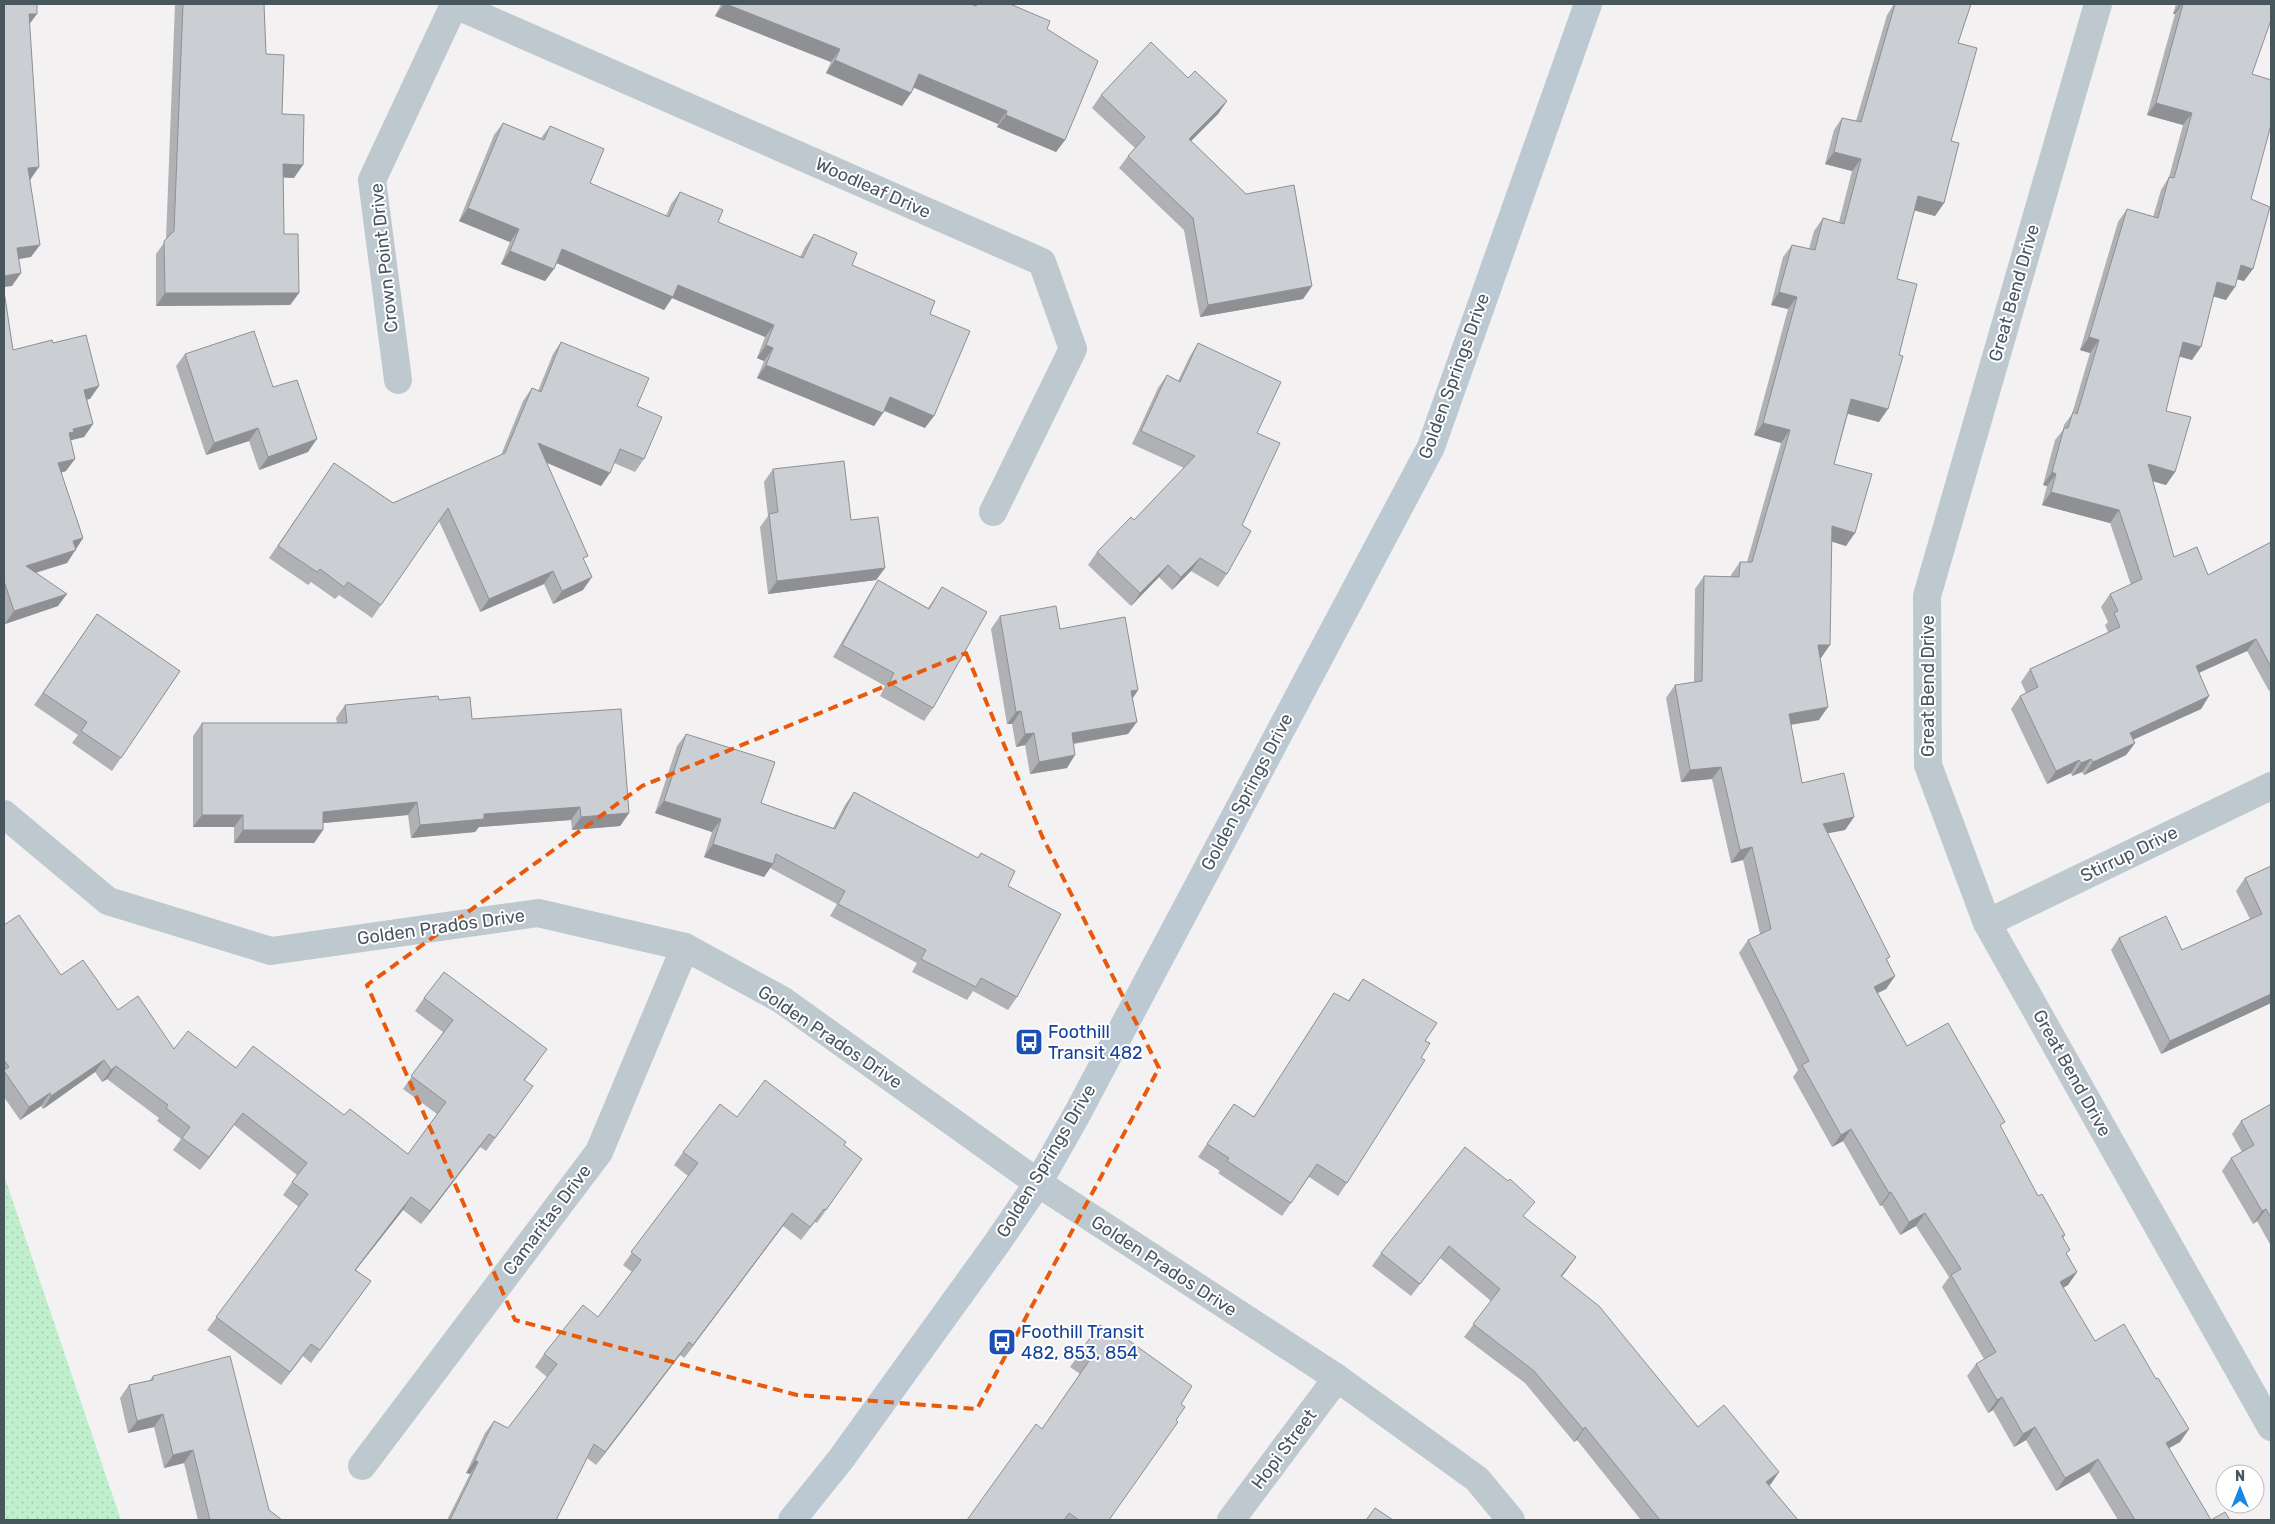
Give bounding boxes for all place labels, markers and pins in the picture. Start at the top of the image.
place label: Foothill Transit 482 [1048,1021,1143,1064]
bus stop icon: Foothill Transit 482 [1014,1027,1044,1057]
place label: Foothill Transit 482, 853, 854 [1021,1321,1144,1364]
bus stop icon: Foothill Transit 482, 853, 854 [987,1327,1017,1357]

